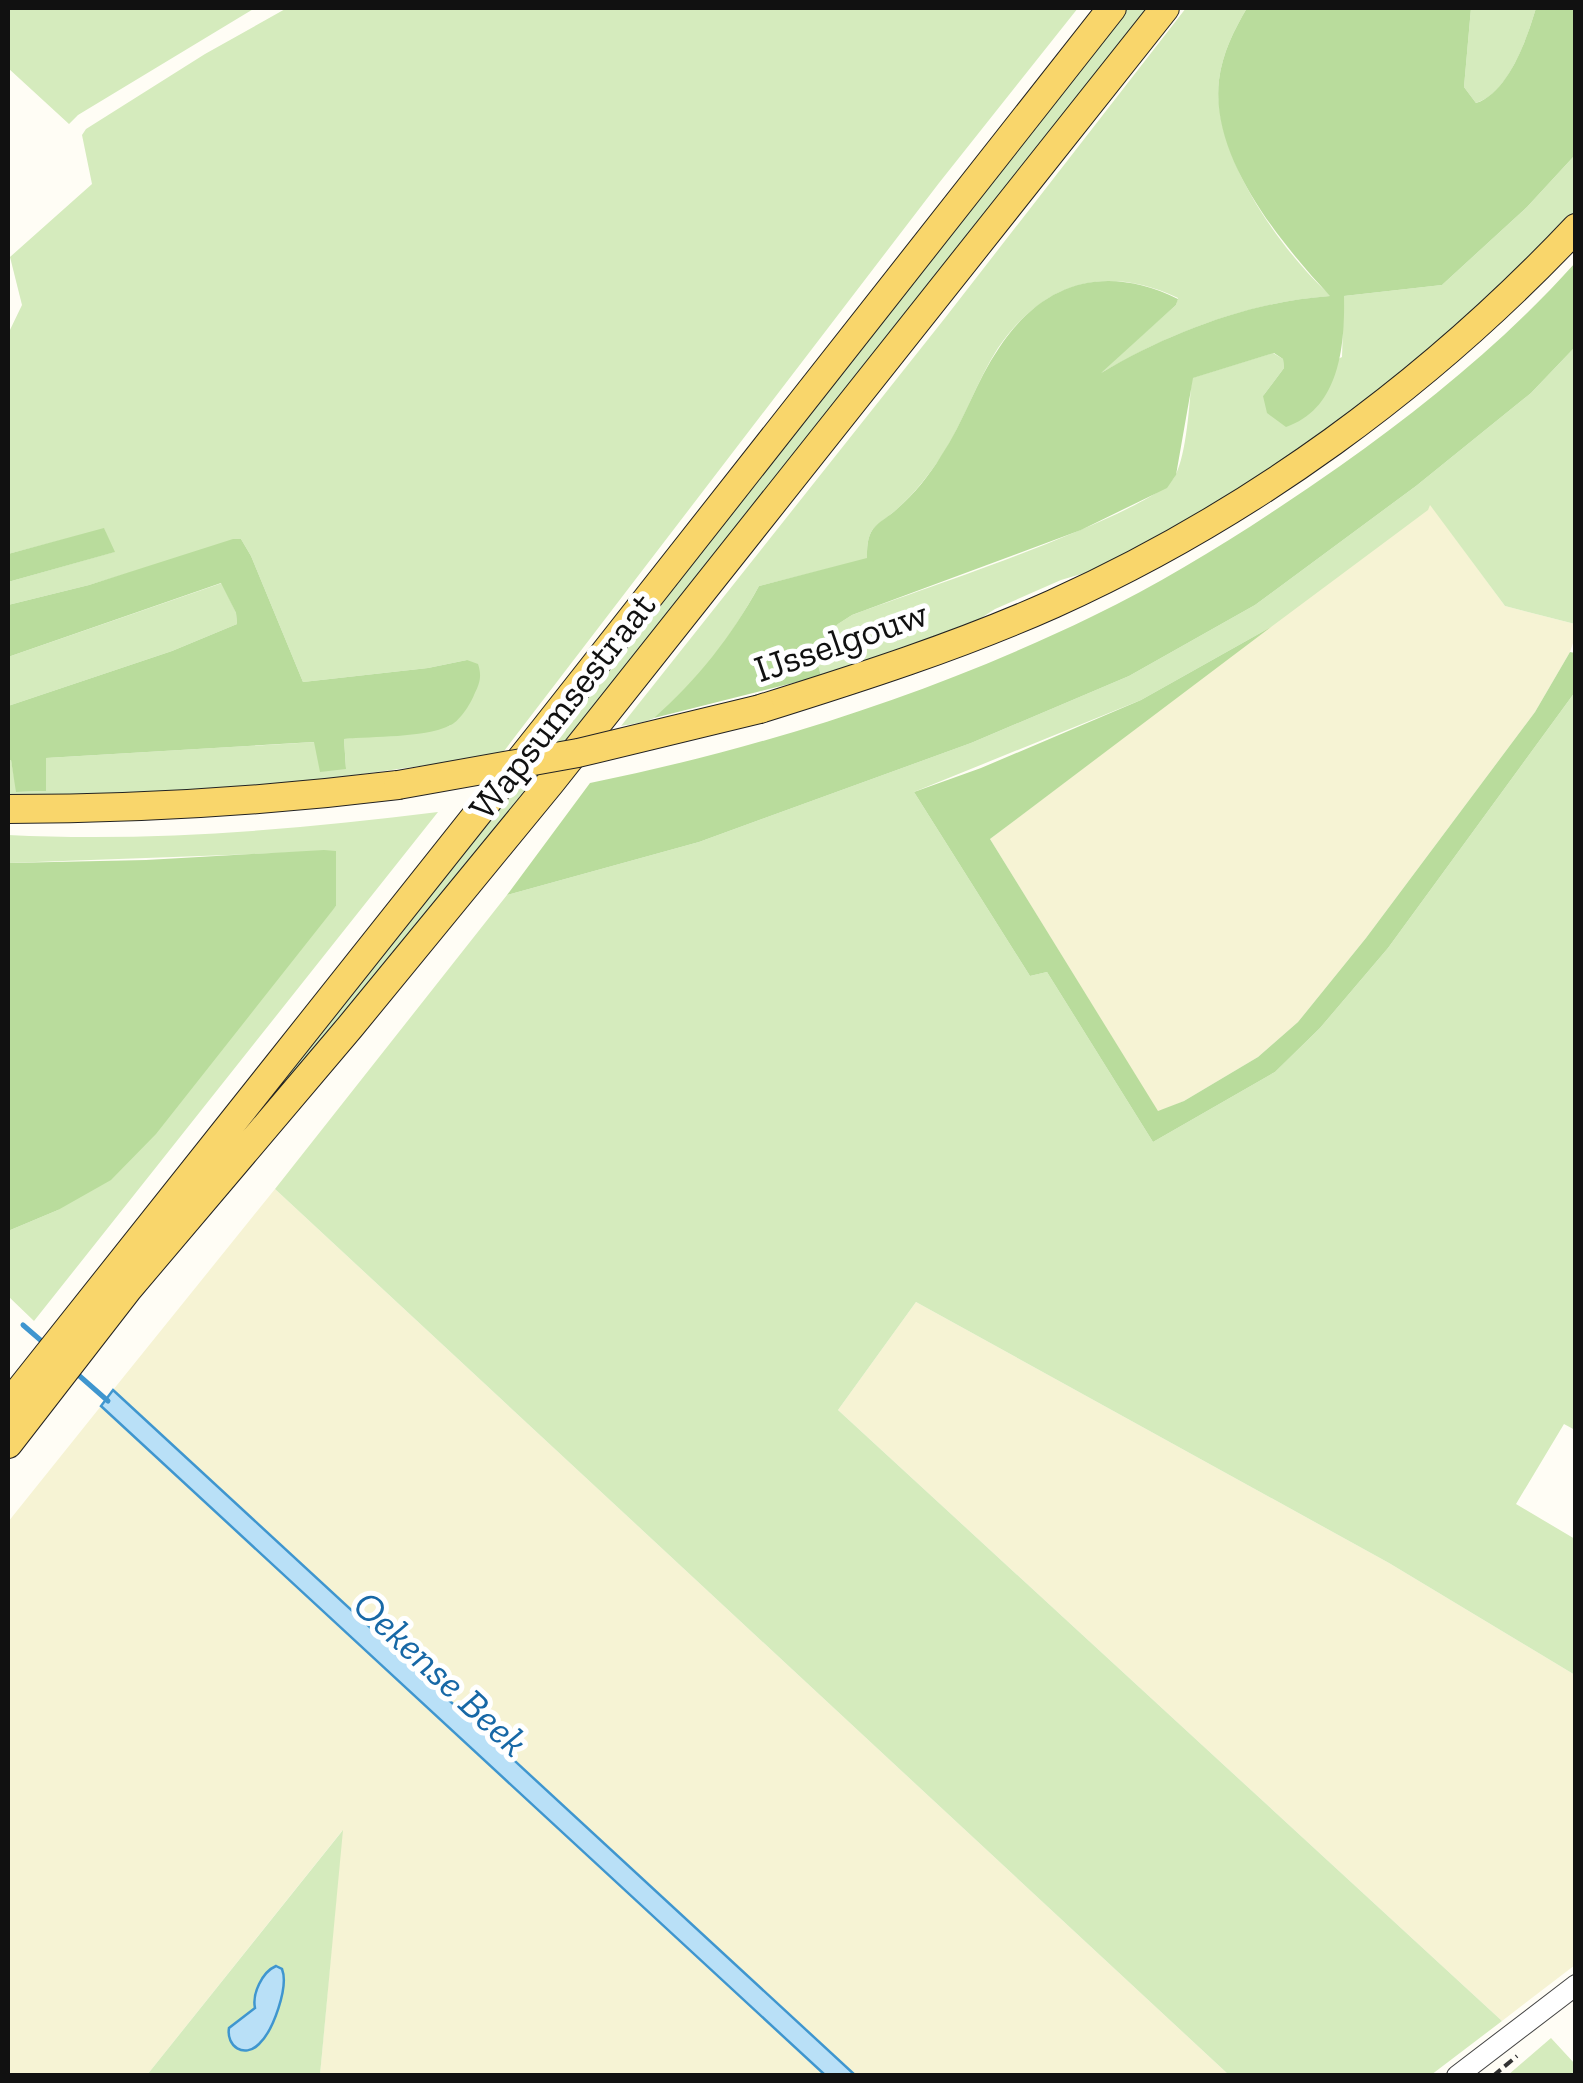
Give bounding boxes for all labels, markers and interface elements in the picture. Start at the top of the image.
street label: Wapsumsestraat [459,583,665,829]
street label: IJsselgouw [748,590,934,692]
water label: Oekense Beek [344,1580,538,1766]

